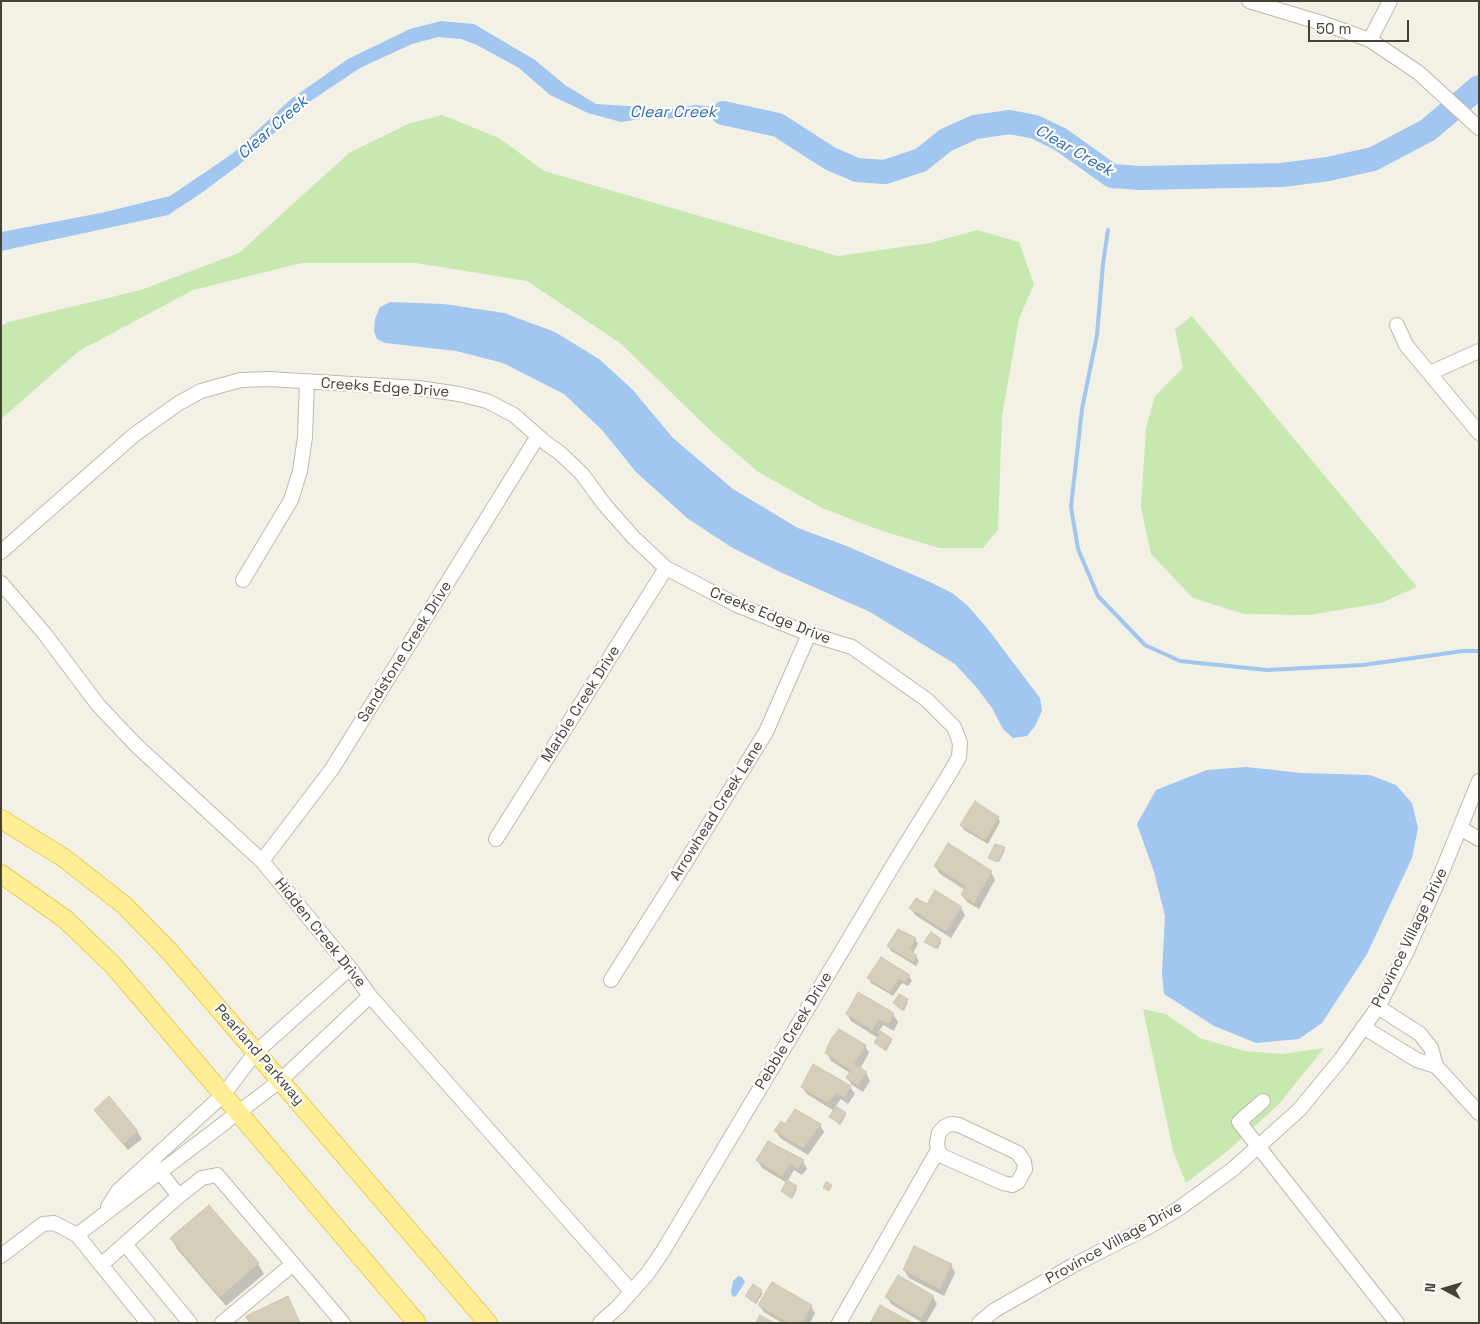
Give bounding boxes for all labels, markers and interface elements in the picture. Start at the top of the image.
scale bar [1310,10,1411,42]
text: 50 m [1316,19,1351,38]
water label: Clear Creek [234,92,312,164]
water label: Clear Creek [630,103,716,123]
water label: Clear Creek [1032,121,1116,181]
street label: Creeks Edge Drive [320,375,450,401]
street label: Sandstone Creek Drive [354,578,456,726]
street label: Creeks Edge Drive [707,584,833,648]
street label: Marble Creek Drive [538,642,624,766]
street label: Arrowhead Creek Lane [667,738,767,884]
street label: Province Village Drive [1368,865,1452,1011]
street label: Hidden Creek Drive [270,875,370,991]
street label: Pebble Creek Drive [752,969,836,1093]
street label: Pearland Parkway [210,1001,308,1109]
street label: Province Village Drive [1043,1198,1185,1288]
north arrow [1420,1264,1470,1314]
text: N [1421,1282,1440,1293]

